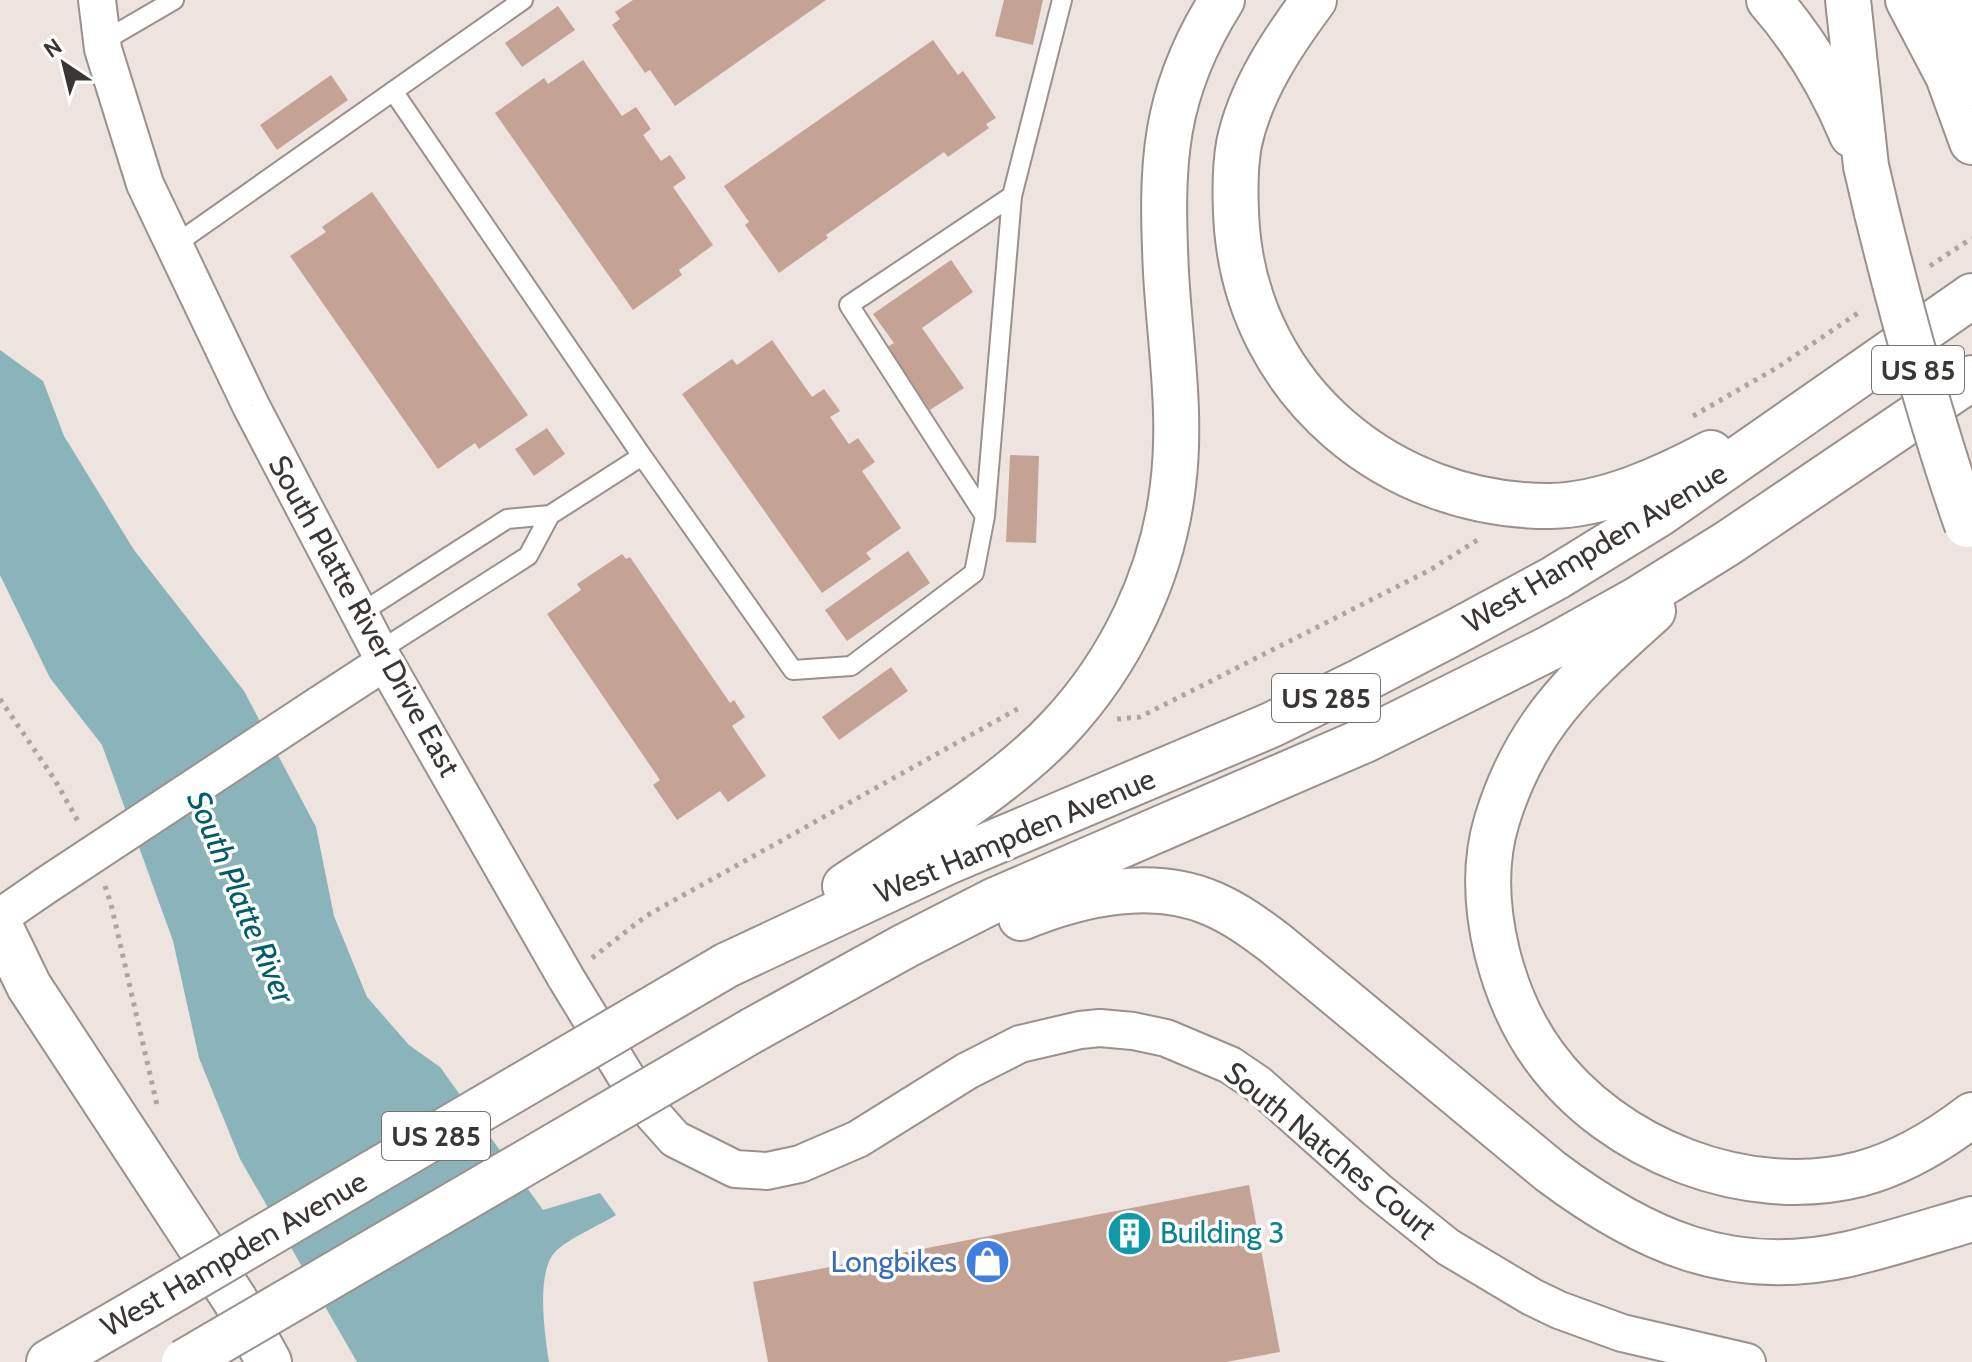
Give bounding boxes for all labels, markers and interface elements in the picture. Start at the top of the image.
north arrow [24,24,104,104]
text: N [39,33,67,64]
road number: US 85 [1872,346,1964,394]
street label: South Platte River Drive East [261,449,468,783]
street label: West Hampden Avenue [1456,454,1733,641]
road number: US 285 [1272,674,1380,722]
street label: West Hampden Avenue [869,760,1160,911]
water label: South Platte River [179,785,304,1010]
street label: South Natches Court [1217,1054,1444,1247]
road number: US 285 [382,1112,490,1160]
street label: West Hampden Avenue [94,1162,373,1345]
building icon: Building 3 [1105,1209,1153,1257]
place label: Building 3 [1160,1214,1284,1251]
shop icon: Longbikes [964,1238,1012,1286]
place label: Longbikes [830,1243,957,1280]

